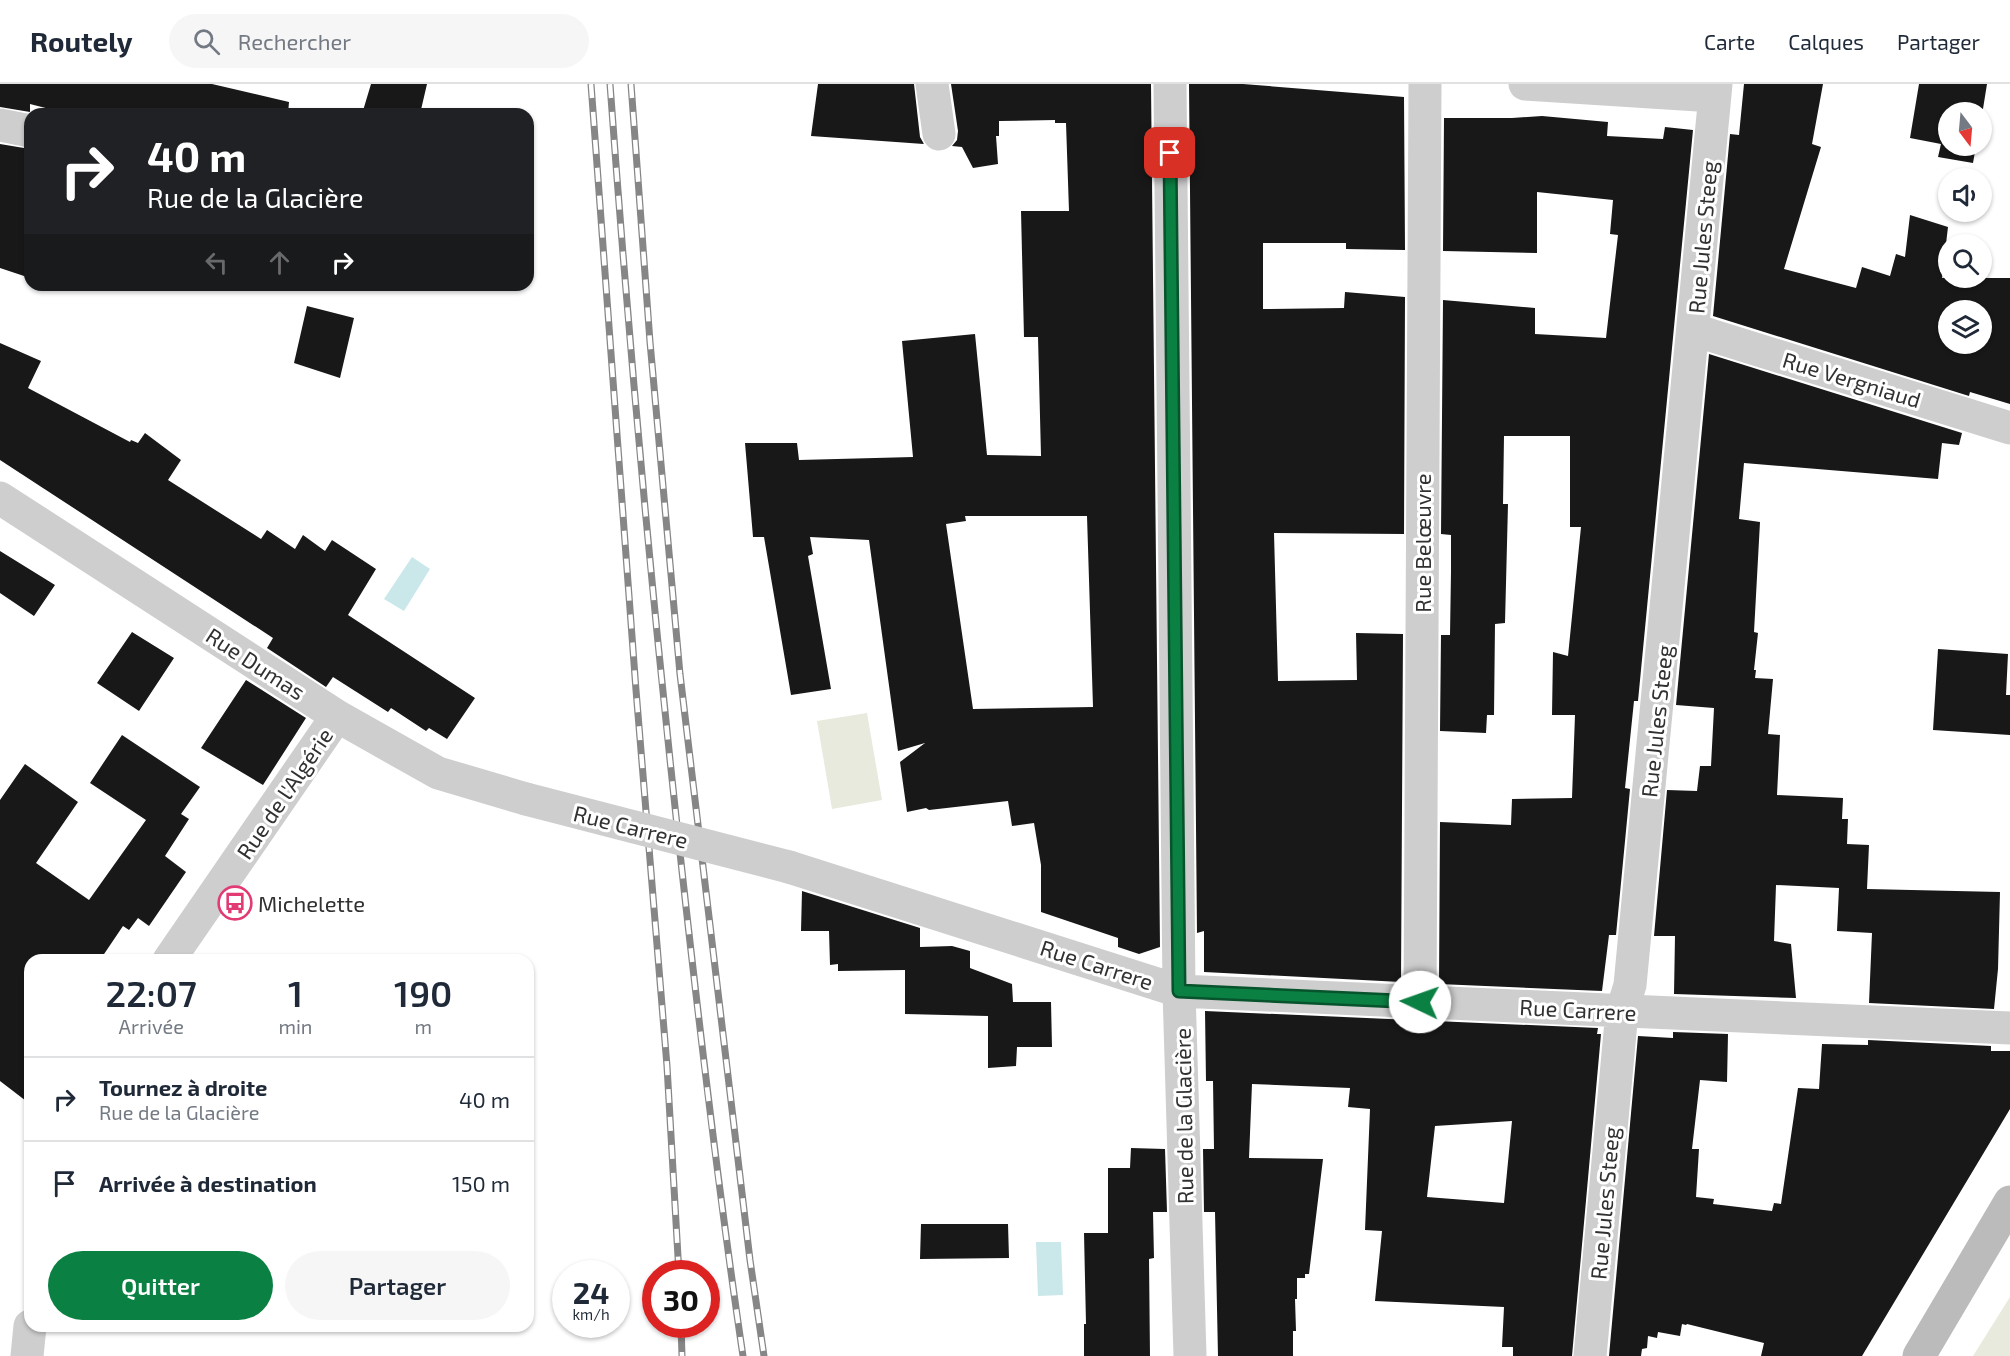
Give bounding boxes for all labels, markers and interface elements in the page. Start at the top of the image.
search box [169,14,589,68]
text: Routely [30,24,133,58]
icon: search [190,25,223,58]
text: Rechercher [238,28,351,54]
text: Carte [1704,29,1755,54]
text: Calques [1788,29,1864,54]
text: Partager [1897,29,1980,54]
north arrow [1938,102,1992,156]
map controls [1938,102,1992,354]
pin [1144,127,1195,178]
text: 40 m [147,130,246,180]
icon: right [48,132,126,210]
icon: arrive [1153,136,1186,169]
street label: Rue Jules Steeg [1682,159,1722,315]
button: sound [1938,168,1992,222]
text: Rue de la Glacière [147,181,364,213]
button: search [1938,234,1992,288]
icon: left [200,246,233,279]
icon: ahead [263,246,296,279]
icon: right [326,246,359,279]
button: layers [1938,300,1992,354]
street label: Rue Vergniaud [1780,346,1924,412]
street label: Rue Belœuvre [1409,473,1435,613]
street label: Rue Dumas [202,621,310,705]
street label: Rue Jules Steeg [1635,643,1677,799]
street label: Rue de l'Algérie [231,723,337,863]
street label: Rue Carrere [571,799,691,853]
bus stop icon: Michelette [217,885,253,921]
place label: Michelette [258,890,365,916]
street label: Rue Carrere [1037,934,1157,994]
position arrow [1388,970,1452,1034]
text: 22:07 [106,971,197,1014]
text: 1 [288,971,303,1014]
text: 190 [394,971,452,1014]
street label: Rue Carrere [1519,993,1637,1025]
text: Arrivée [118,1014,184,1038]
text: min [278,1014,313,1038]
text: m [414,1014,432,1038]
street label: Rue de la Glacière [1168,1028,1198,1204]
text: Tournez à droite [99,1074,268,1100]
icon: right [48,1083,81,1116]
text: 40 m [459,1086,510,1112]
text: Rue de la Glacière [99,1100,259,1124]
street label: Rue Jules Steeg [1584,1125,1624,1281]
icon: arrive [48,1167,81,1200]
text: Arrivée à destination [99,1170,317,1196]
text: 150 m [452,1170,510,1196]
button: Quitter [48,1251,273,1320]
button: Partager [285,1251,510,1320]
speed limit sign: 30 [642,1260,720,1338]
text: 24 [573,1274,609,1310]
text: km/h [572,1305,610,1323]

